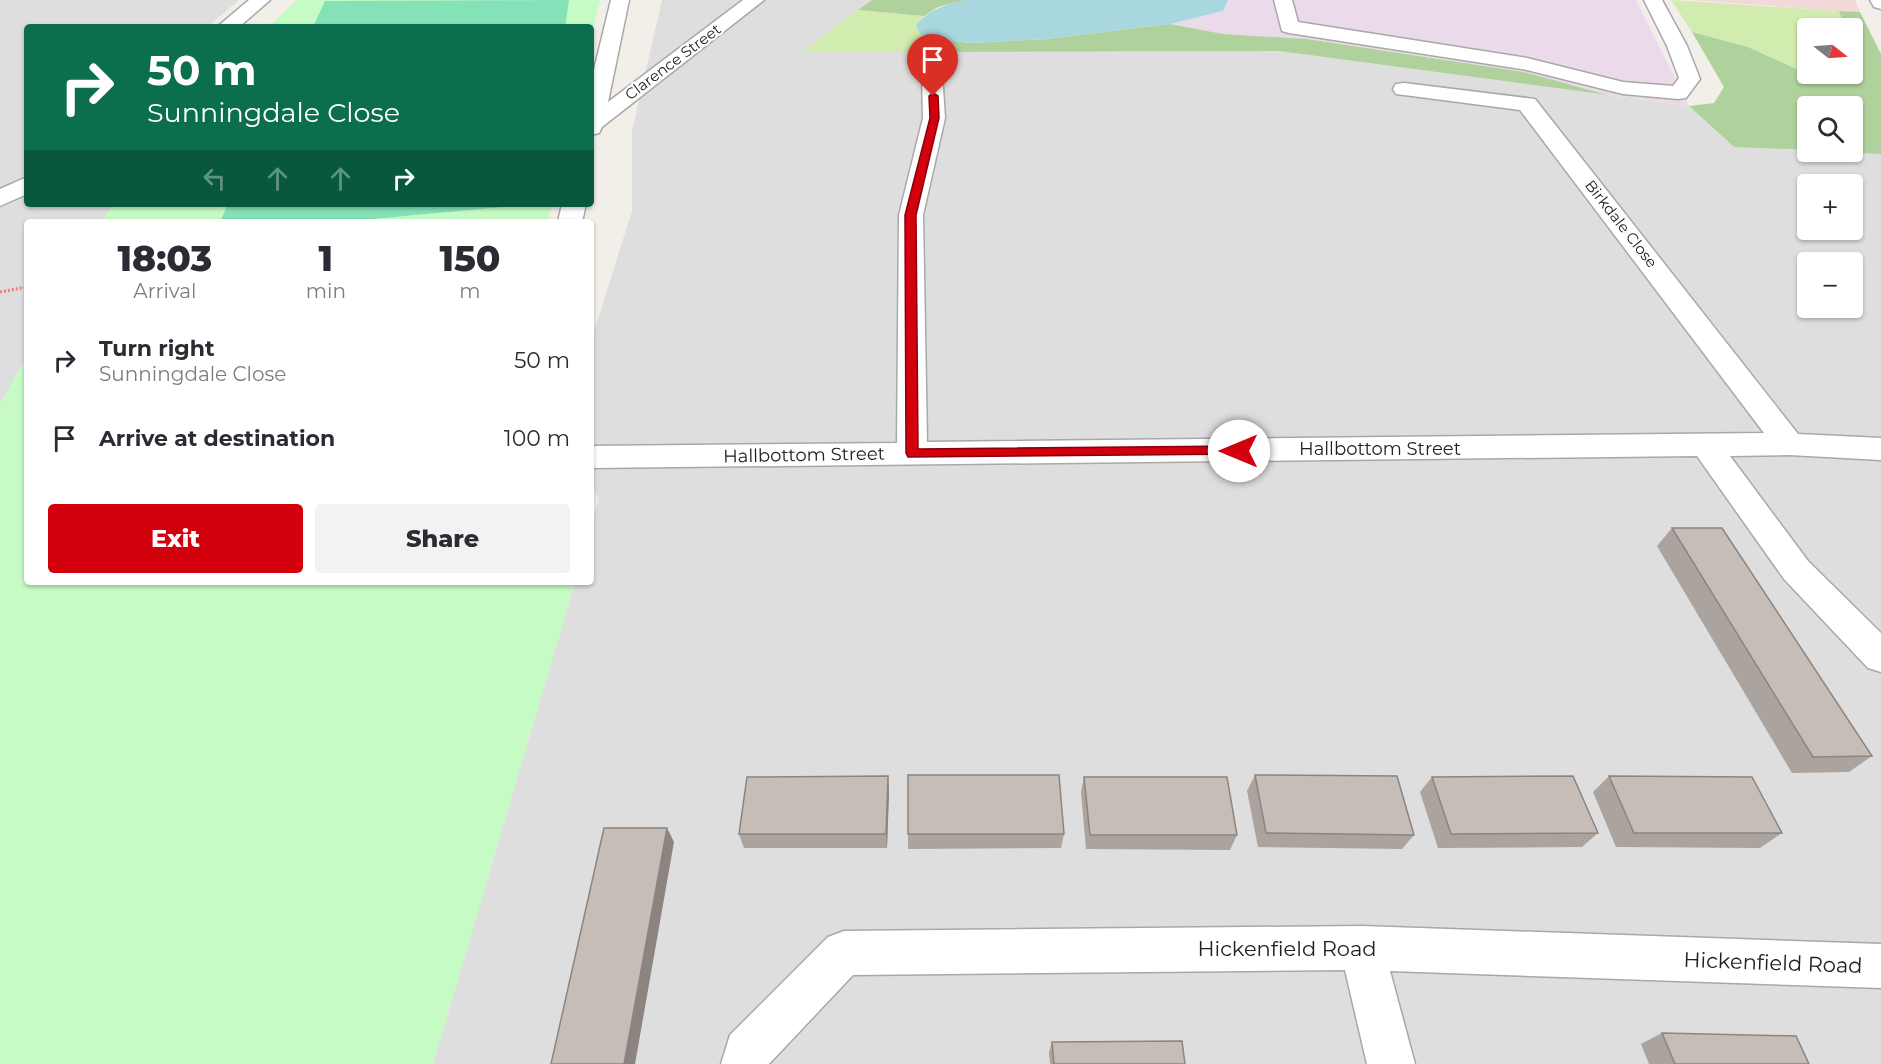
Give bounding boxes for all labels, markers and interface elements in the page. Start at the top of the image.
north arrow [1797,18,1863,84]
map controls [1797,18,1863,318]
street label: Clarence Street [621,19,724,104]
pin [907,34,958,96]
icon: arrive [916,43,949,76]
text: 50 m [147,44,256,96]
icon: right [48,48,126,126]
text: Sunningdale Close [147,96,400,129]
button: search [1797,96,1863,162]
icon: left [198,162,231,195]
icon: ahead [261,162,294,195]
icon: ahead [324,162,357,195]
icon: right [387,162,420,195]
button: + [1797,174,1863,240]
street label: Birkdale Close [1581,176,1662,271]
text: 18:03 [117,236,212,280]
text: 1 [319,236,333,280]
text: 150 [439,236,501,280]
button: − [1797,252,1863,318]
text: Arrival [133,279,196,303]
text: min [306,279,346,303]
text: m [459,279,481,303]
text: Turn right [99,335,214,362]
icon: right [48,344,81,377]
text: 50 m [514,347,570,374]
text: Sunningdale Close [99,362,286,386]
position arrow [1207,419,1271,483]
icon: arrive [48,422,81,455]
text: Arrive at destination [99,425,335,452]
text: 100 m [504,425,570,452]
street label: Hallbottom Street [1299,438,1461,460]
street label: Hallbottom Street [723,443,885,467]
button: Exit [48,504,303,573]
button: Share [315,504,570,573]
street label: Hickenfield Road [1197,936,1377,961]
street label: Hickenfield Road [1683,947,1863,978]

